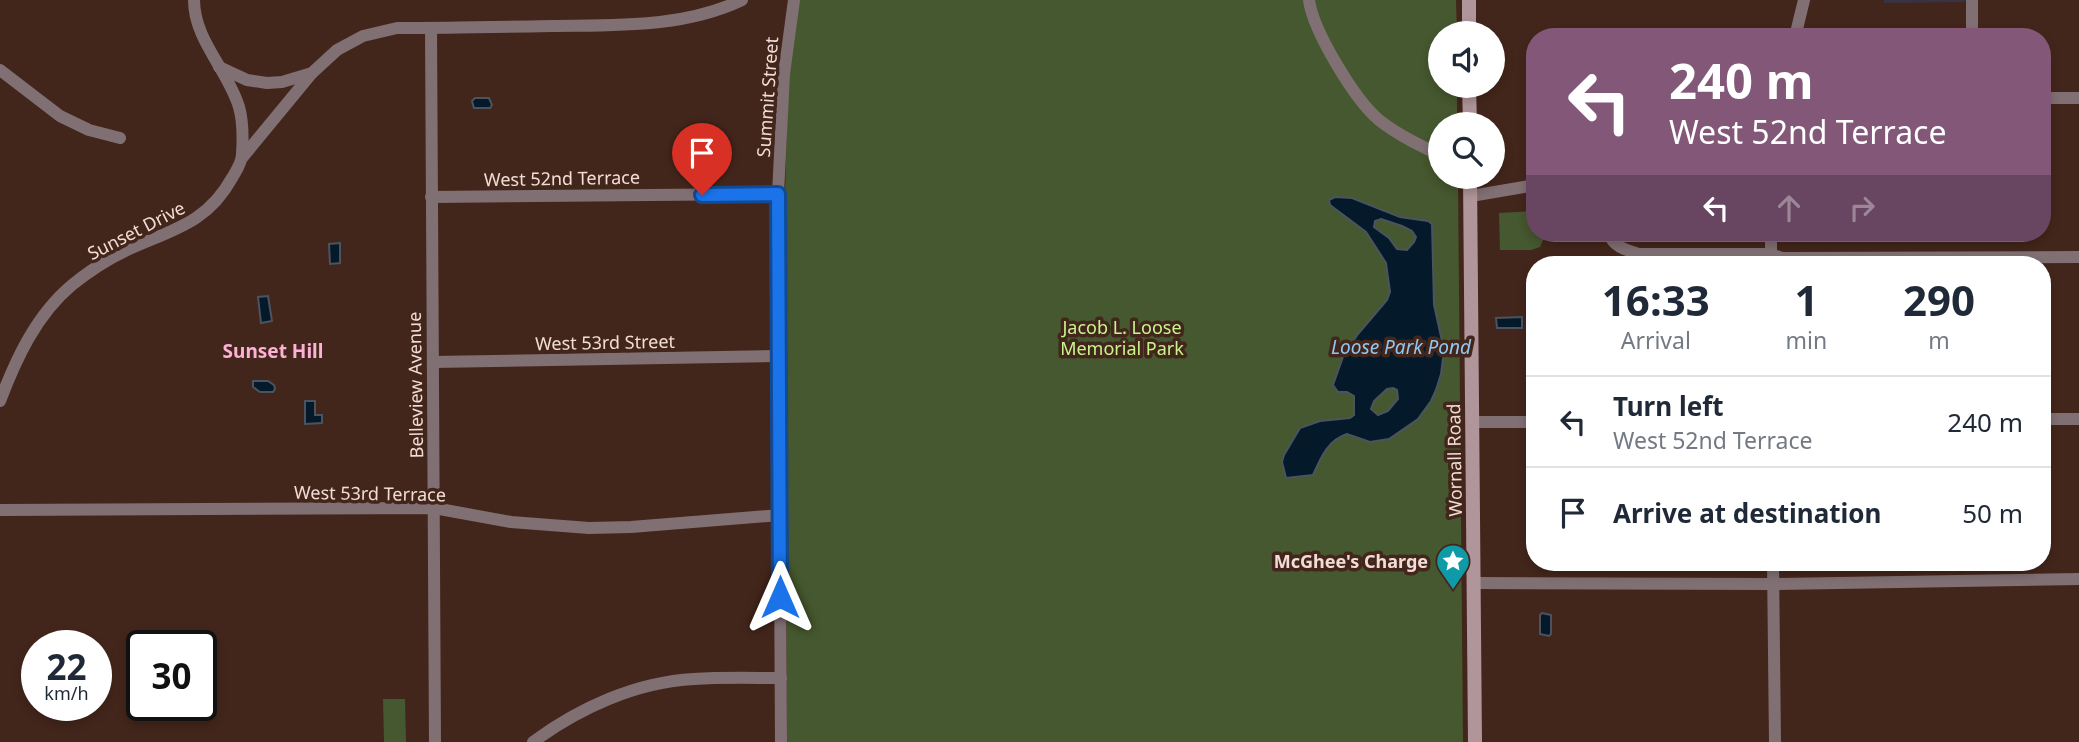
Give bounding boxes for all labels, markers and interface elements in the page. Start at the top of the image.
map controls [1428,21,1505,189]
button: sound [1428,21,1505,98]
street label: Summit Street [751,35,783,158]
text: 240 m [1669,47,1814,113]
icon: left [1554,56,1645,147]
text: West 52nd Terrace [1669,110,1947,153]
button: search [1428,112,1505,189]
pin [672,123,732,195]
icon: arrive [683,134,721,172]
street label: West 52nd Terrace [484,165,640,191]
icon: left [1697,189,1735,227]
icon: ahead [1770,189,1808,227]
icon: right [1843,189,1881,227]
street label: Sunset Drive [83,195,189,265]
text: 16:33 [1602,271,1710,328]
text: 1 [1794,271,1818,328]
text: 290 [1903,271,1975,328]
street label: Belleview Avenue [402,312,428,458]
park label: Jacob L. Loose Memorial Park [1060,315,1184,360]
text: Arrival [1621,324,1691,356]
text: min [1786,324,1827,356]
text: m [1928,324,1950,356]
street label: West 53rd Street [535,329,676,355]
water label: Loose Park Pond [1331,334,1472,360]
district label: Sunset Hill [223,338,323,364]
text: Turn left [1613,388,1724,424]
street label: Wornall Road [1441,403,1467,517]
icon: left [1554,403,1592,441]
text: 240 m [1947,404,2023,440]
text: West 52nd Terrace [1613,424,1812,456]
street label: West 53rd Terrace [294,480,446,506]
icon: arrive [1554,494,1592,532]
text: Arrive at destination [1613,495,1882,531]
text: 50 m [1962,495,2023,531]
place icon: McGhee's Charge [1434,542,1472,591]
place label: McGhee's Charge [1274,549,1428,573]
position arrow [743,560,817,634]
speed limit sign: 30 [126,630,217,721]
text: 22 [46,643,87,690]
text: km/h [44,681,89,705]

